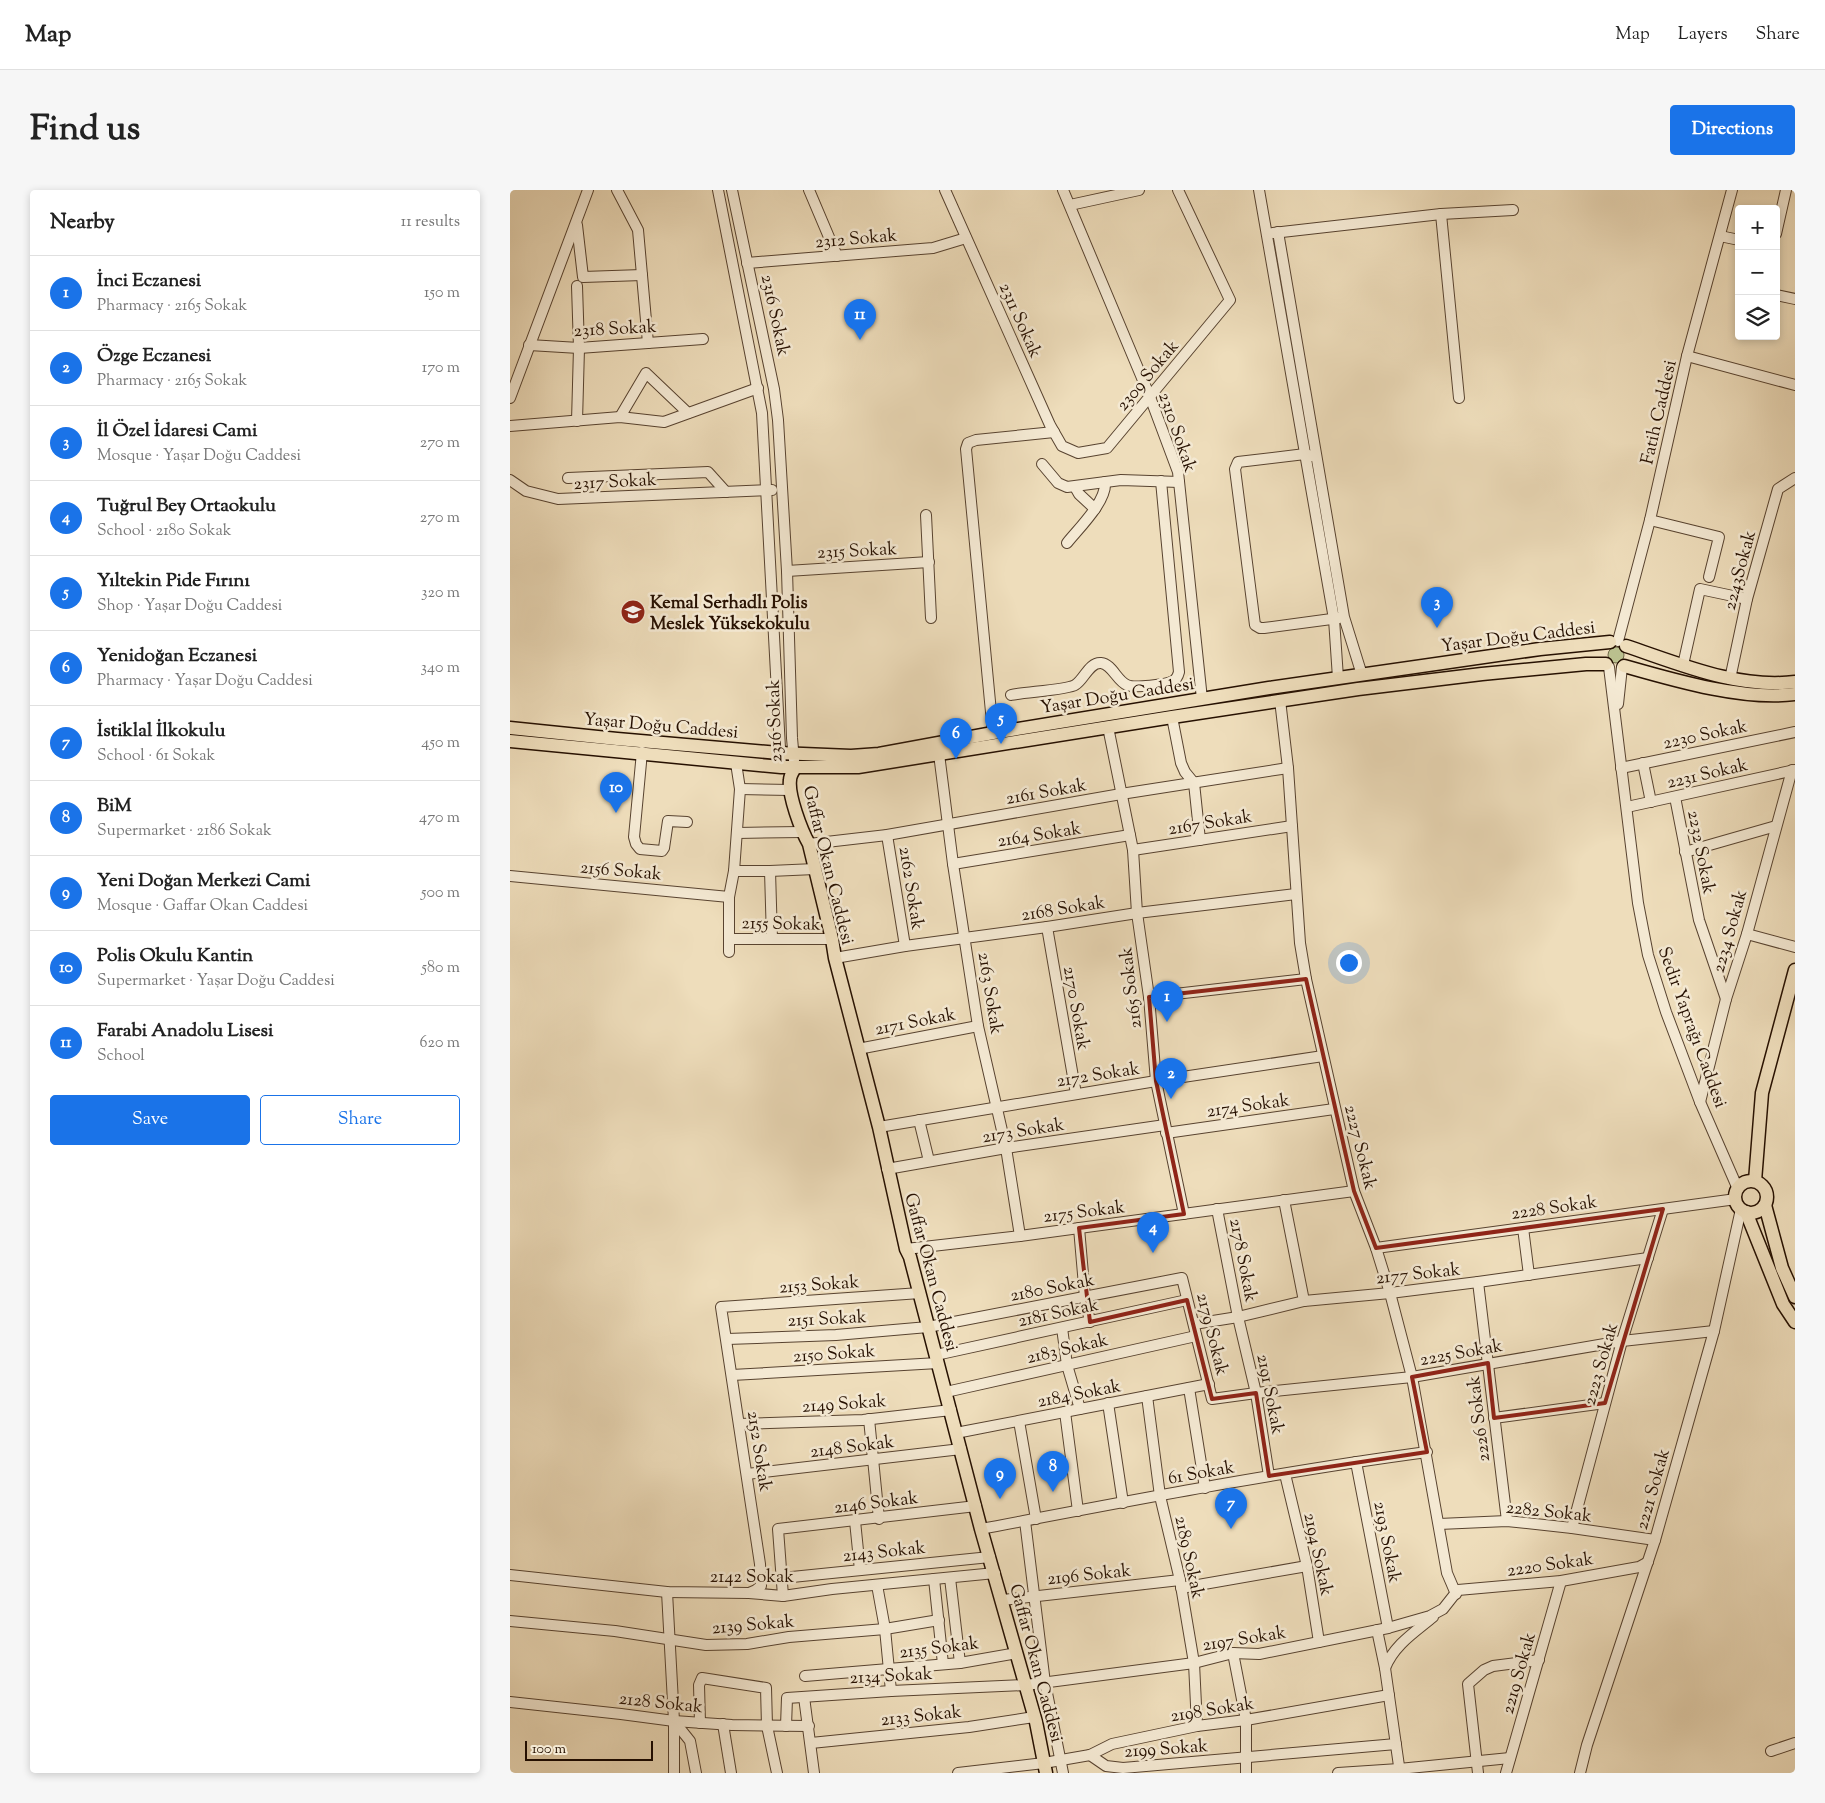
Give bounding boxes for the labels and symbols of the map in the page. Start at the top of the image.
street label: 2312 Sokak [814,223,899,257]
street label: 2316 Sokak [753,272,795,359]
street label: 2311 Sokak [991,279,1047,363]
pin: 11 [844,299,876,340]
street label: 2318 Sokak [573,315,657,345]
street label: 2309 Sokak [1111,335,1186,418]
street label: Fatih Caddesi [1635,358,1685,467]
street label: 2310 Sokak [1150,389,1202,476]
street label: 2317 Sokak [573,468,657,498]
street label: 2243Sokak [1718,528,1764,613]
street label: 2315 Sokak [816,537,898,567]
pin: 3 [1421,587,1453,628]
place label: Kemal Serhadlı Polis Meslek Yüksekokulu [650,591,811,638]
school or university icon: Kemal Serhadlı Polis Meslek Yüksekokulu [620,599,646,625]
street label: Yaşar Doğu Caddesi [1439,616,1597,660]
street label: Yaşar Doğu Caddesi [1038,672,1196,722]
street label: 2316 Sokak [762,679,790,763]
pin: 5 [985,703,1017,744]
street label: Yaşar Doğu Caddesi [582,707,739,747]
street label: 2230 Sokak [1661,714,1750,758]
pin: 6 [940,718,972,759]
street label: 2231 Sokak [1664,753,1751,797]
pin: 10 [600,772,632,813]
street label: 2161 Sokak [1004,773,1089,813]
street label: Gaffar Okan Caddesi [795,783,859,948]
street label: 2167 Sokak [1166,804,1254,843]
street label: 2232 Sokak [1679,808,1721,897]
street label: 2164 Sokak [996,817,1083,855]
street label: 2162 Sokak [891,845,929,932]
street label: 2156 Sokak [579,855,663,889]
street label: 2234 Sokak [1707,887,1755,976]
street label: 2168 Sokak [1019,890,1107,929]
street label: 2155 Sokak [741,911,821,939]
street label: Sedir Yaprağı Caddesi [1650,943,1732,1112]
street label: 2165 Sokak [1114,945,1150,1030]
street label: 2163 Sokak [970,950,1008,1037]
your location [1336,950,1362,976]
street label: 2170 Sokak [1055,964,1095,1053]
pin: 1 [1151,981,1183,1022]
street label: 2171 Sokak [873,1002,958,1044]
street label: 2172 Sokak [1055,1057,1142,1095]
pin: 2 [1155,1058,1187,1099]
street label: 2174 Sokak [1205,1088,1292,1126]
street label: 2227 Sokak [1336,1102,1382,1193]
street label: 2173 Sokak [980,1113,1067,1151]
street label: Gaffar Okan Caddesi [896,1190,964,1355]
street label: 2228 Sokak [1510,1190,1599,1228]
street label: 2175 Sokak [1042,1195,1127,1231]
pin: 4 [1137,1212,1169,1253]
street label: 2178 Sokak [1221,1216,1263,1305]
street label: 2177 Sokak [1375,1258,1462,1292]
street label: 2180 Sokak [1008,1268,1097,1310]
street label: 2153 Sokak [778,1270,860,1302]
street label: 2179 Sokak [1188,1290,1234,1379]
street label: 2181 Sokak [1016,1293,1101,1335]
street label: 2151 Sokak [787,1305,867,1335]
street label: 2223 Sokak [1578,1320,1626,1409]
street label: 2183 Sokak [1024,1328,1111,1372]
street label: 2225 Sokak [1418,1334,1505,1374]
street label: 2150 Sokak [792,1339,876,1371]
street label: 2191 Sokak [1249,1352,1290,1437]
street label: 2184 Sokak [1035,1374,1124,1416]
street label: 2226 Sokak [1462,1374,1498,1463]
street label: 2149 Sokak [801,1389,887,1421]
street label: 2152 Sokak [739,1409,777,1494]
street label: 2148 Sokak [809,1430,896,1466]
street label: 2221 Sokak [1630,1446,1678,1533]
pin: 8 [1037,1451,1069,1492]
street label: 61 Sokak [1166,1455,1237,1493]
pin: 9 [984,1458,1016,1499]
street label: 2146 Sokak [833,1486,920,1522]
pin: 7 [1215,1488,1247,1529]
street label: 2282 Sokak [1505,1496,1593,1530]
street label: 2193 Sokak [1365,1499,1407,1586]
street label: 2194 Sokak [1296,1510,1339,1599]
street label: 2189 Sokak [1167,1513,1210,1602]
street label: 2143 Sokak [842,1536,927,1570]
street label: 2220 Sokak [1505,1547,1595,1585]
street label: 2196 Sokak [1046,1559,1133,1593]
street label: 2142 Sokak [710,1565,794,1591]
street label: Gaffar Okan Caddesi [1001,1581,1069,1746]
street label: 2139 Sokak [711,1609,796,1643]
street label: 2197 Sokak [1201,1621,1288,1659]
street label: 2219 Sokak [1496,1630,1544,1717]
street label: 2135 Sokak [898,1631,981,1667]
street label: 2134 Sokak [849,1662,933,1692]
street label: 2128 Sokak [618,1687,704,1721]
street label: 2198 Sokak [1169,1692,1256,1730]
street label: 2133 Sokak [879,1700,963,1734]
street label: 2199 Sokak [1123,1734,1209,1766]
scale bar [525,1738,652,1761]

